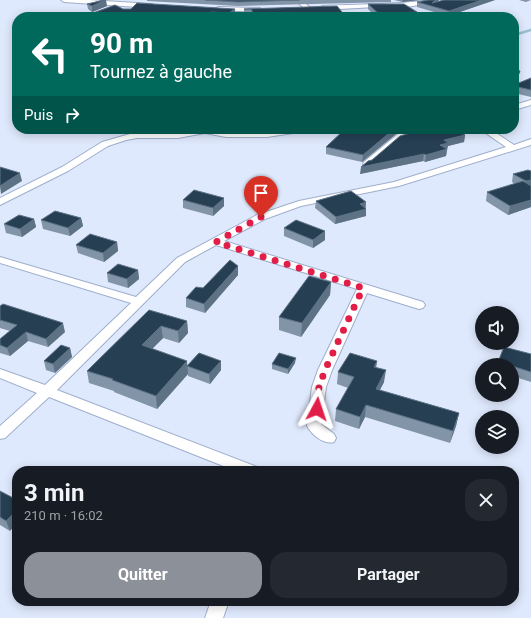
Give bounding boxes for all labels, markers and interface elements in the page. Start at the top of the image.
text: 90 m [90,27,153,60]
icon: left [24,28,76,80]
text: Tournez à gauche [90,61,232,82]
icon: right [61,104,83,126]
text: Puis [24,106,53,124]
pin [244,176,278,217]
icon: arrive [250,182,272,204]
map controls [475,306,519,454]
button: sound [475,306,519,350]
button: search [475,358,519,402]
position arrow [296,388,338,430]
button: layers [475,410,519,454]
text: 3 min [24,479,84,507]
button: close [465,479,507,521]
text: 210 m · 16:02 [24,508,103,523]
button: Quitter [24,552,262,598]
button: Partager [270,552,507,598]

